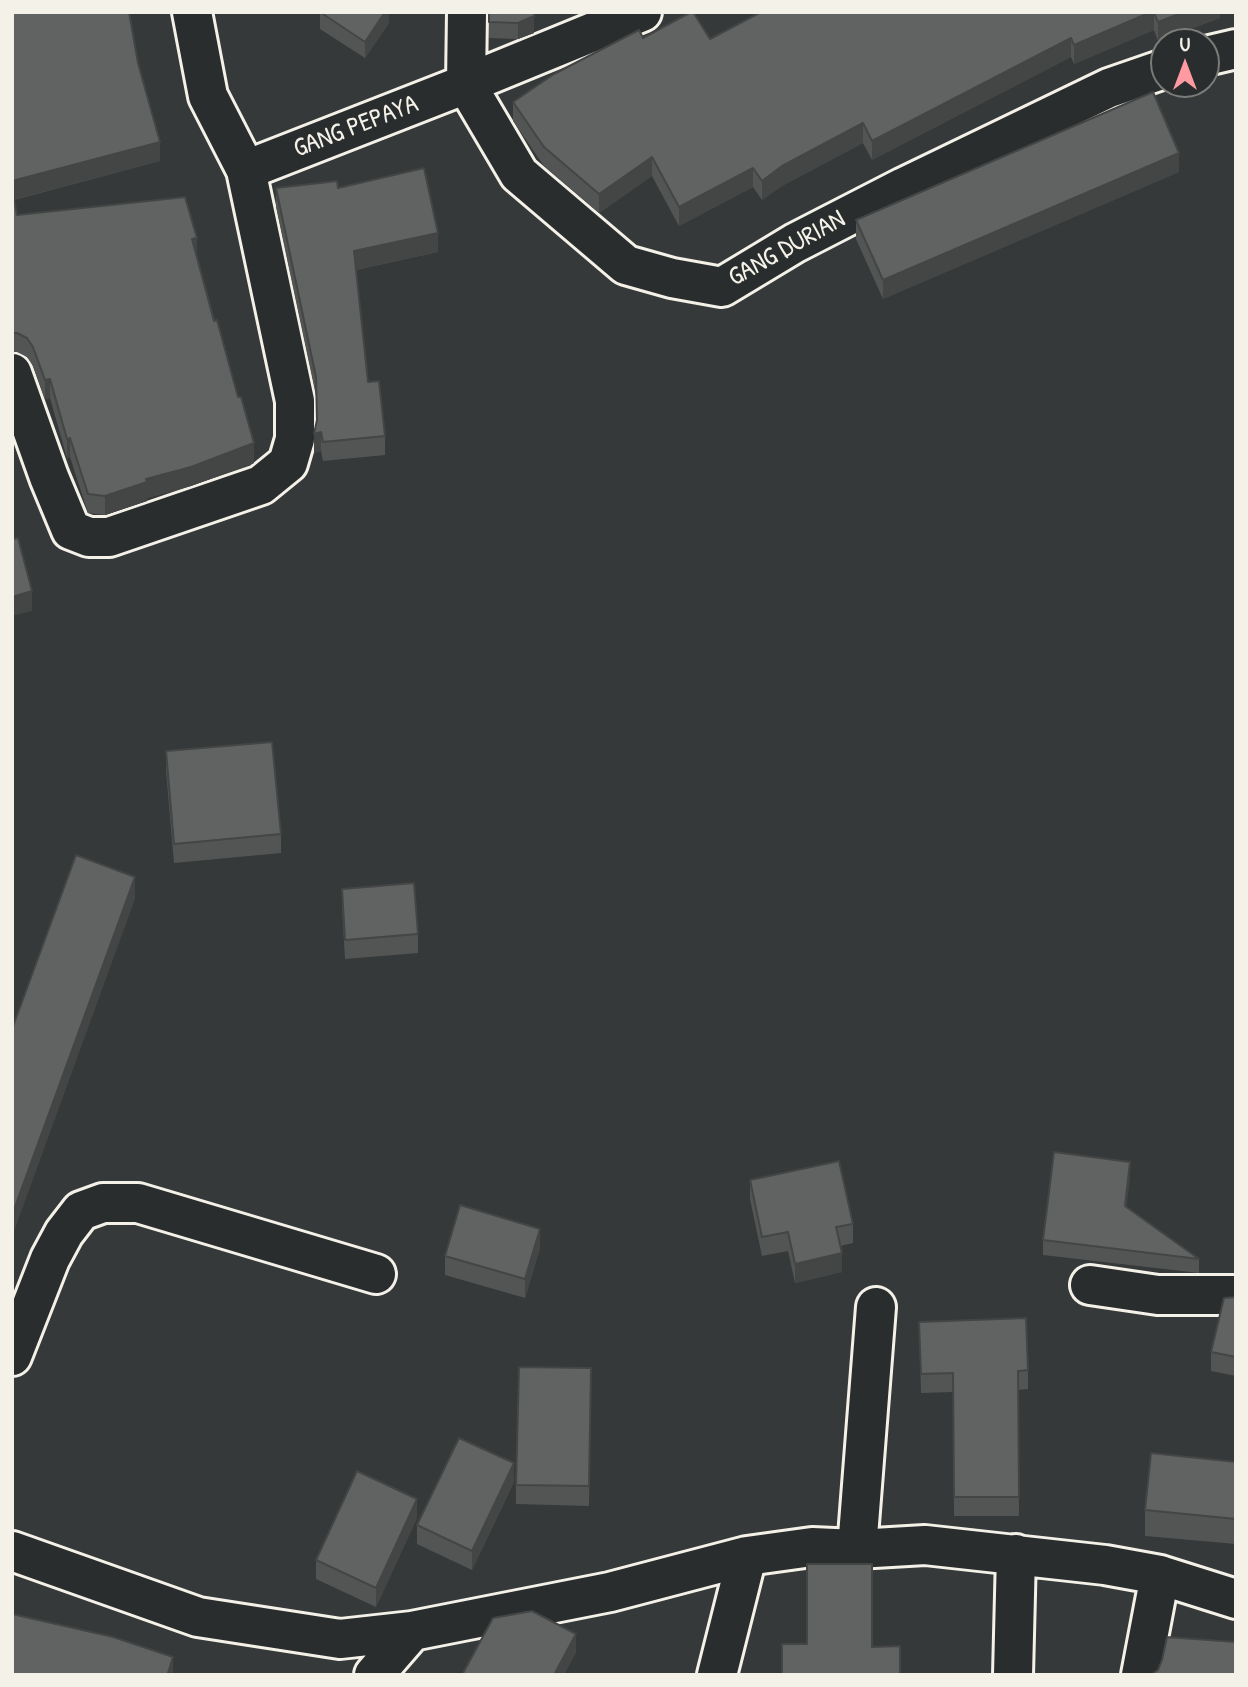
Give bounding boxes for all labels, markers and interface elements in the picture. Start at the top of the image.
north arrow [1150,28,1220,98]
text: U [1180,31,1190,57]
street label: GANG PEPAYA [289,89,423,165]
street label: GANG DURIAN [723,204,851,294]

